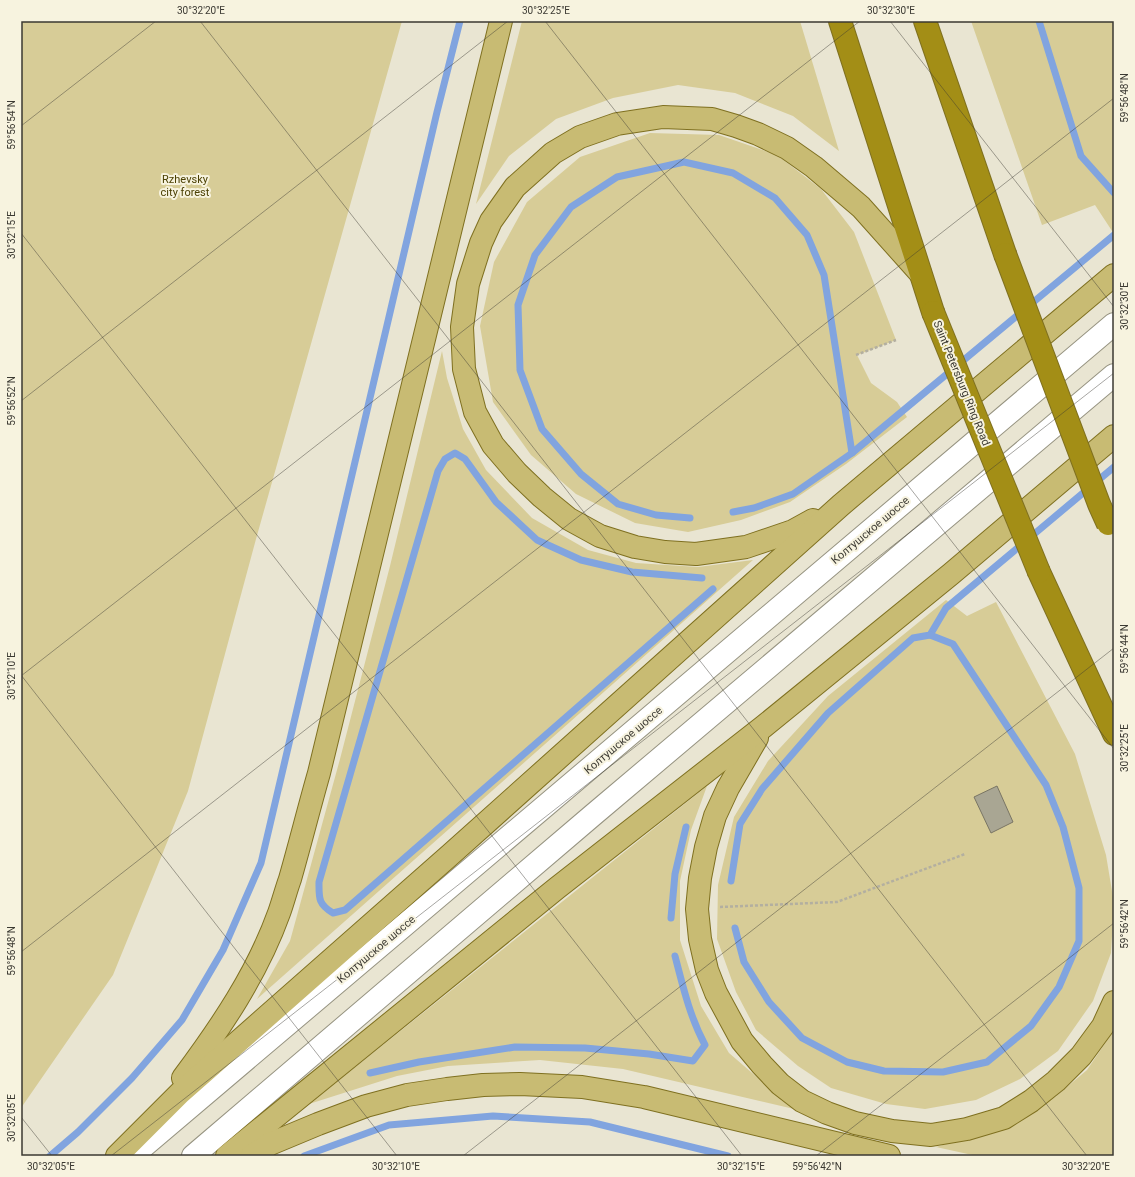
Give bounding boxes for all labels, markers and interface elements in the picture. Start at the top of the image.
text: 30°32'20"E [177,5,225,16]
text: 30°32'25"E [522,5,570,16]
text: 30°32'30"E [867,5,915,16]
text: 59°56'48"N [1119,73,1130,123]
text: 59°56'54"N [6,100,17,150]
park label: Rzhevsky city forest [161,173,210,199]
text: 30°32'15"E [6,211,17,259]
text: 30°32'30"E [1119,282,1130,330]
street label: Saint Petersburg Ring Road [930,319,993,448]
text: 59°56'52"N [6,376,17,426]
street label: Колтушское шоссе [829,494,912,567]
text: 59°56'44"N [1119,624,1130,674]
text: 30°32'10"E [6,652,17,700]
street label: Колтушское шоссе [582,704,665,777]
text: 30°32'25"E [1119,724,1130,772]
text: 59°56'42"N [1119,899,1130,949]
street label: Колтушское шоссе [335,913,418,986]
text: 59°56'48"N [6,926,17,976]
text: 30°32'05"E [6,1094,17,1142]
text: 30°32'05"E [27,1161,75,1172]
text: 30°32'10"E [372,1161,420,1172]
text: 30°32'15"E [717,1161,765,1172]
text: 59°56'42"N [792,1161,842,1172]
text: 30°32'20"E [1062,1161,1110,1172]

